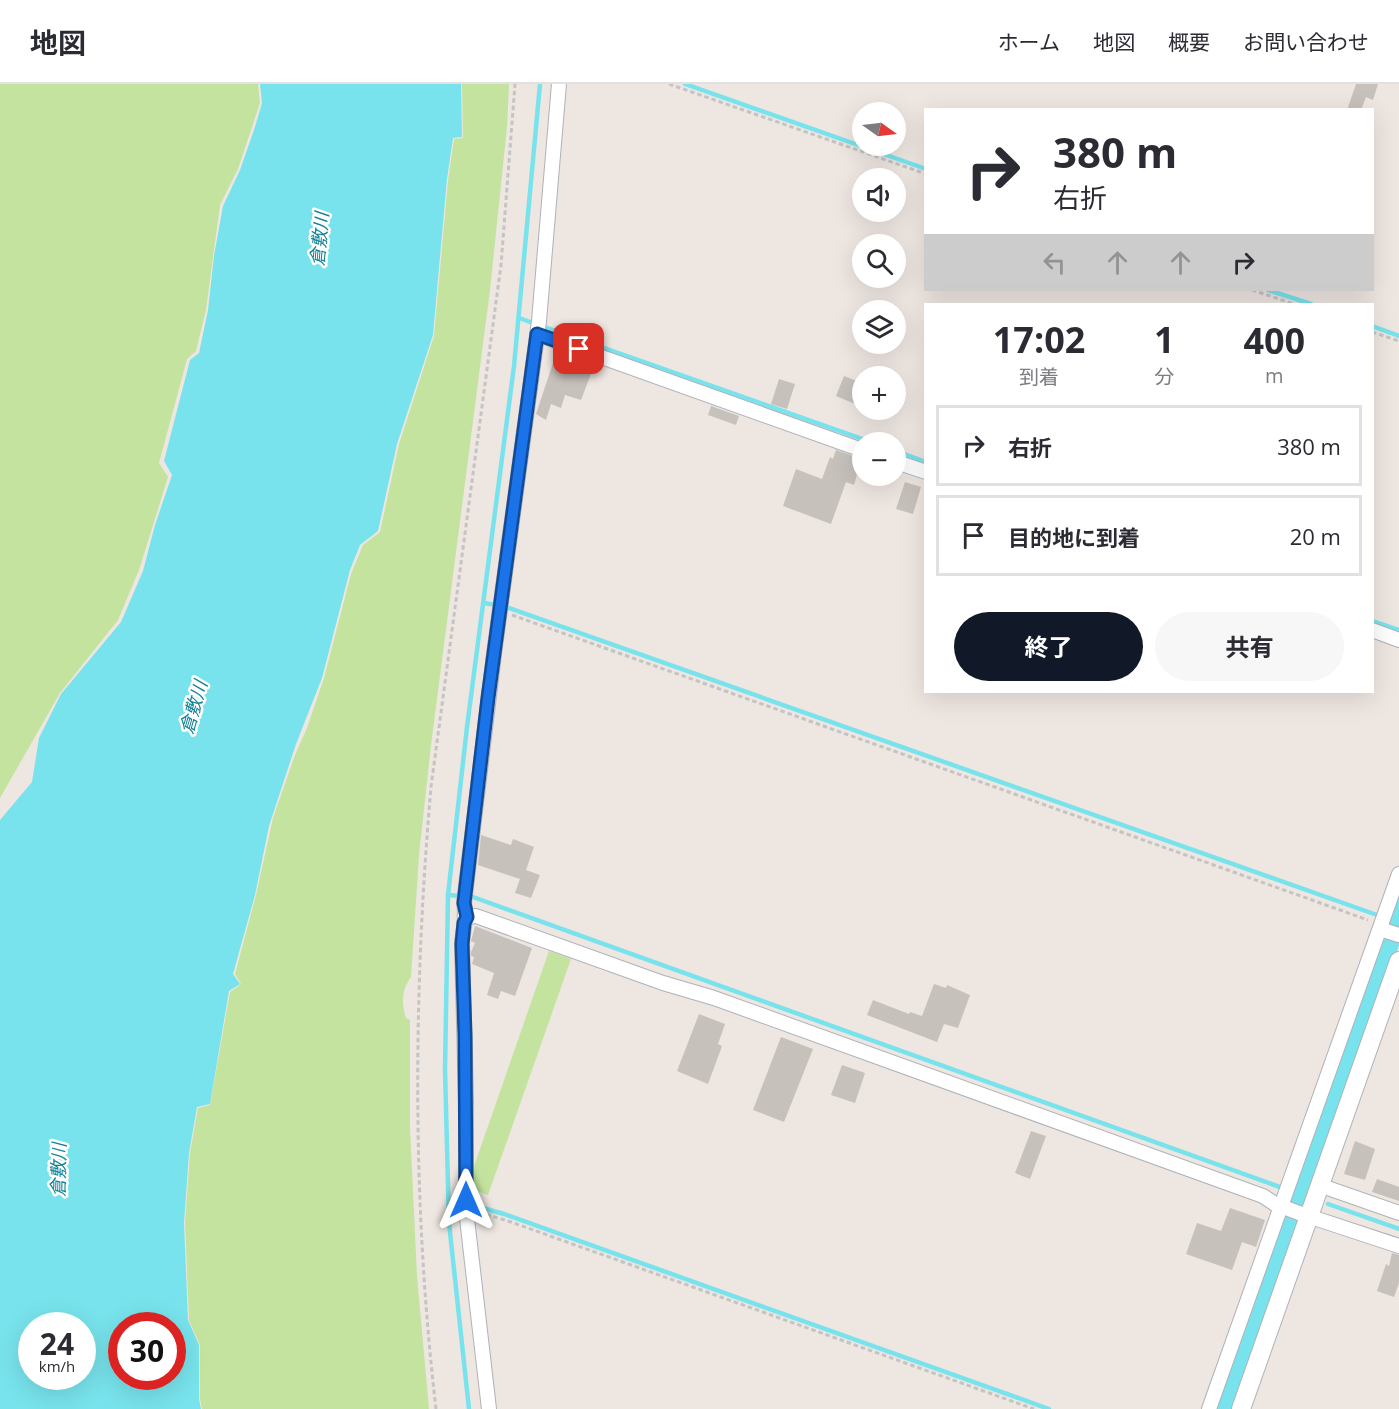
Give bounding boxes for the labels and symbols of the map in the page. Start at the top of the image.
north arrow [852,102,906,156]
water label: 倉敷川 [305,209,333,267]
pin [553,323,604,374]
water label: 倉敷川 [174,676,213,736]
water label: 倉敷川 [46,1141,71,1197]
position arrow [434,1168,498,1232]
speed limit sign: 30 [108,1312,186,1390]

